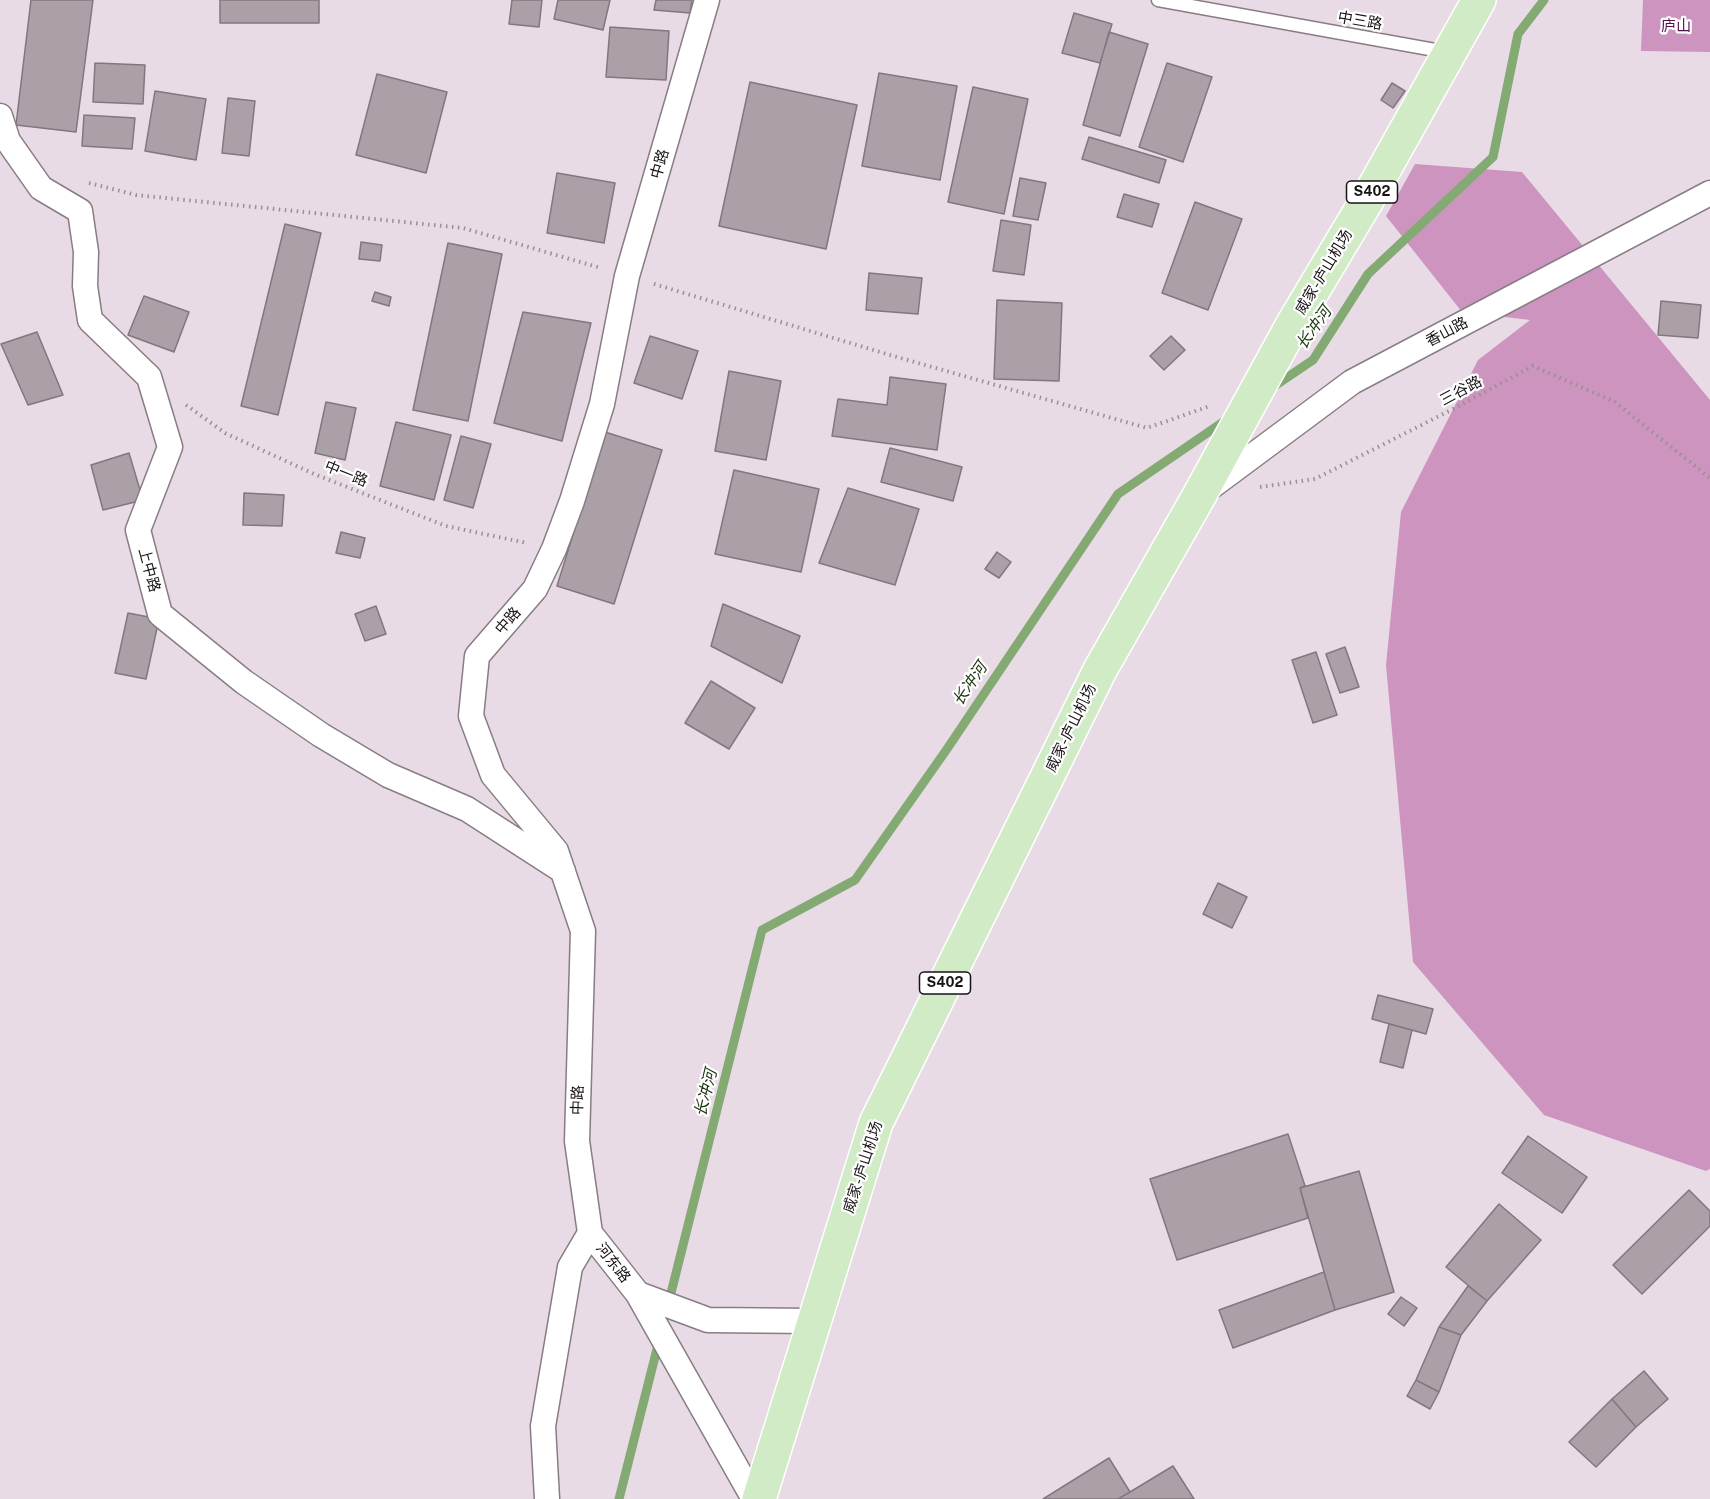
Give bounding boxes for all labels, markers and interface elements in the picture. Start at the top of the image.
street label: 中三路 [1336,8,1384,34]
park label: 庐山 [1661,17,1691,35]
street label: 中路 [647,147,673,181]
road number: S402 [1346,181,1398,203]
street label: 威家-庐山机场 [1292,226,1356,318]
water label: 长冲河 [1292,303,1336,353]
street label: 香山路 [1423,313,1471,351]
street label: 三谷路 [1437,372,1485,410]
street label: 中一路 [322,457,370,491]
street label: 上中路 [134,546,164,594]
street label: 中路 [491,604,525,638]
water label: 长冲河 [949,659,991,709]
street label: 威家-庐山机场 [1042,681,1100,775]
road number: S402 [920,972,970,994]
water label: 长冲河 [691,1067,721,1119]
street label: 中路 [568,1085,588,1115]
street label: 威家-庐山机场 [840,1119,886,1215]
street label: 河东路 [592,1240,634,1286]

